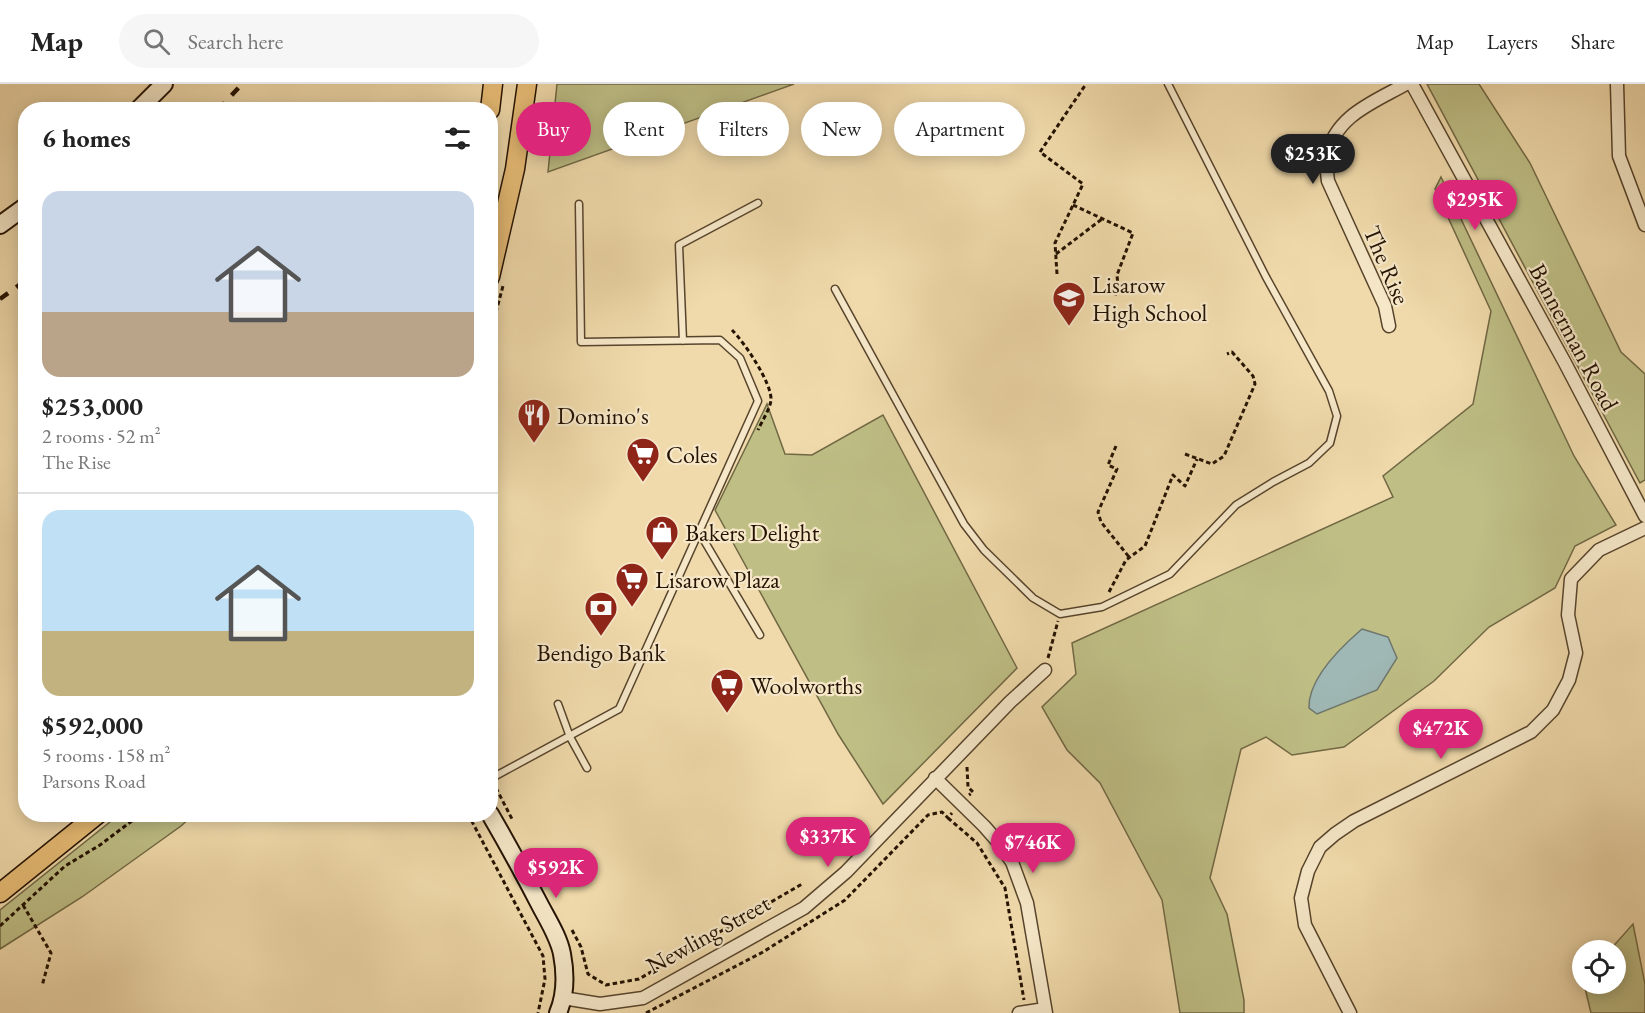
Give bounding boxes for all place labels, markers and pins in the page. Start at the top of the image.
pin: $253K [1271,134,1355,185]
pin: $295K [1433,180,1517,231]
place label: Lisarow High School [1092,269,1208,328]
school or university icon: Lisarow High School [1051,280,1087,327]
restaurant icon: Domino's [516,397,552,444]
place label: Domino's [557,400,649,431]
supermarket icon: Coles [625,436,661,483]
place label: Coles [666,439,717,470]
shop icon: Bakers Delight [644,514,680,561]
place label: Bakers Delight [685,517,820,548]
supermarket icon: Lisarow Plaza [614,561,650,608]
place label: Lisarow Plaza [655,564,780,595]
bank icon: Bendigo Bank [583,590,619,637]
place label: Bendigo Bank [537,637,666,668]
supermarket icon: Woolworths [709,667,745,714]
place label: Woolworths [750,670,862,701]
pin: $472K [1399,709,1483,760]
pin: $337K [786,817,870,868]
pin: $746K [991,823,1075,874]
pin: $592K [514,848,598,899]

